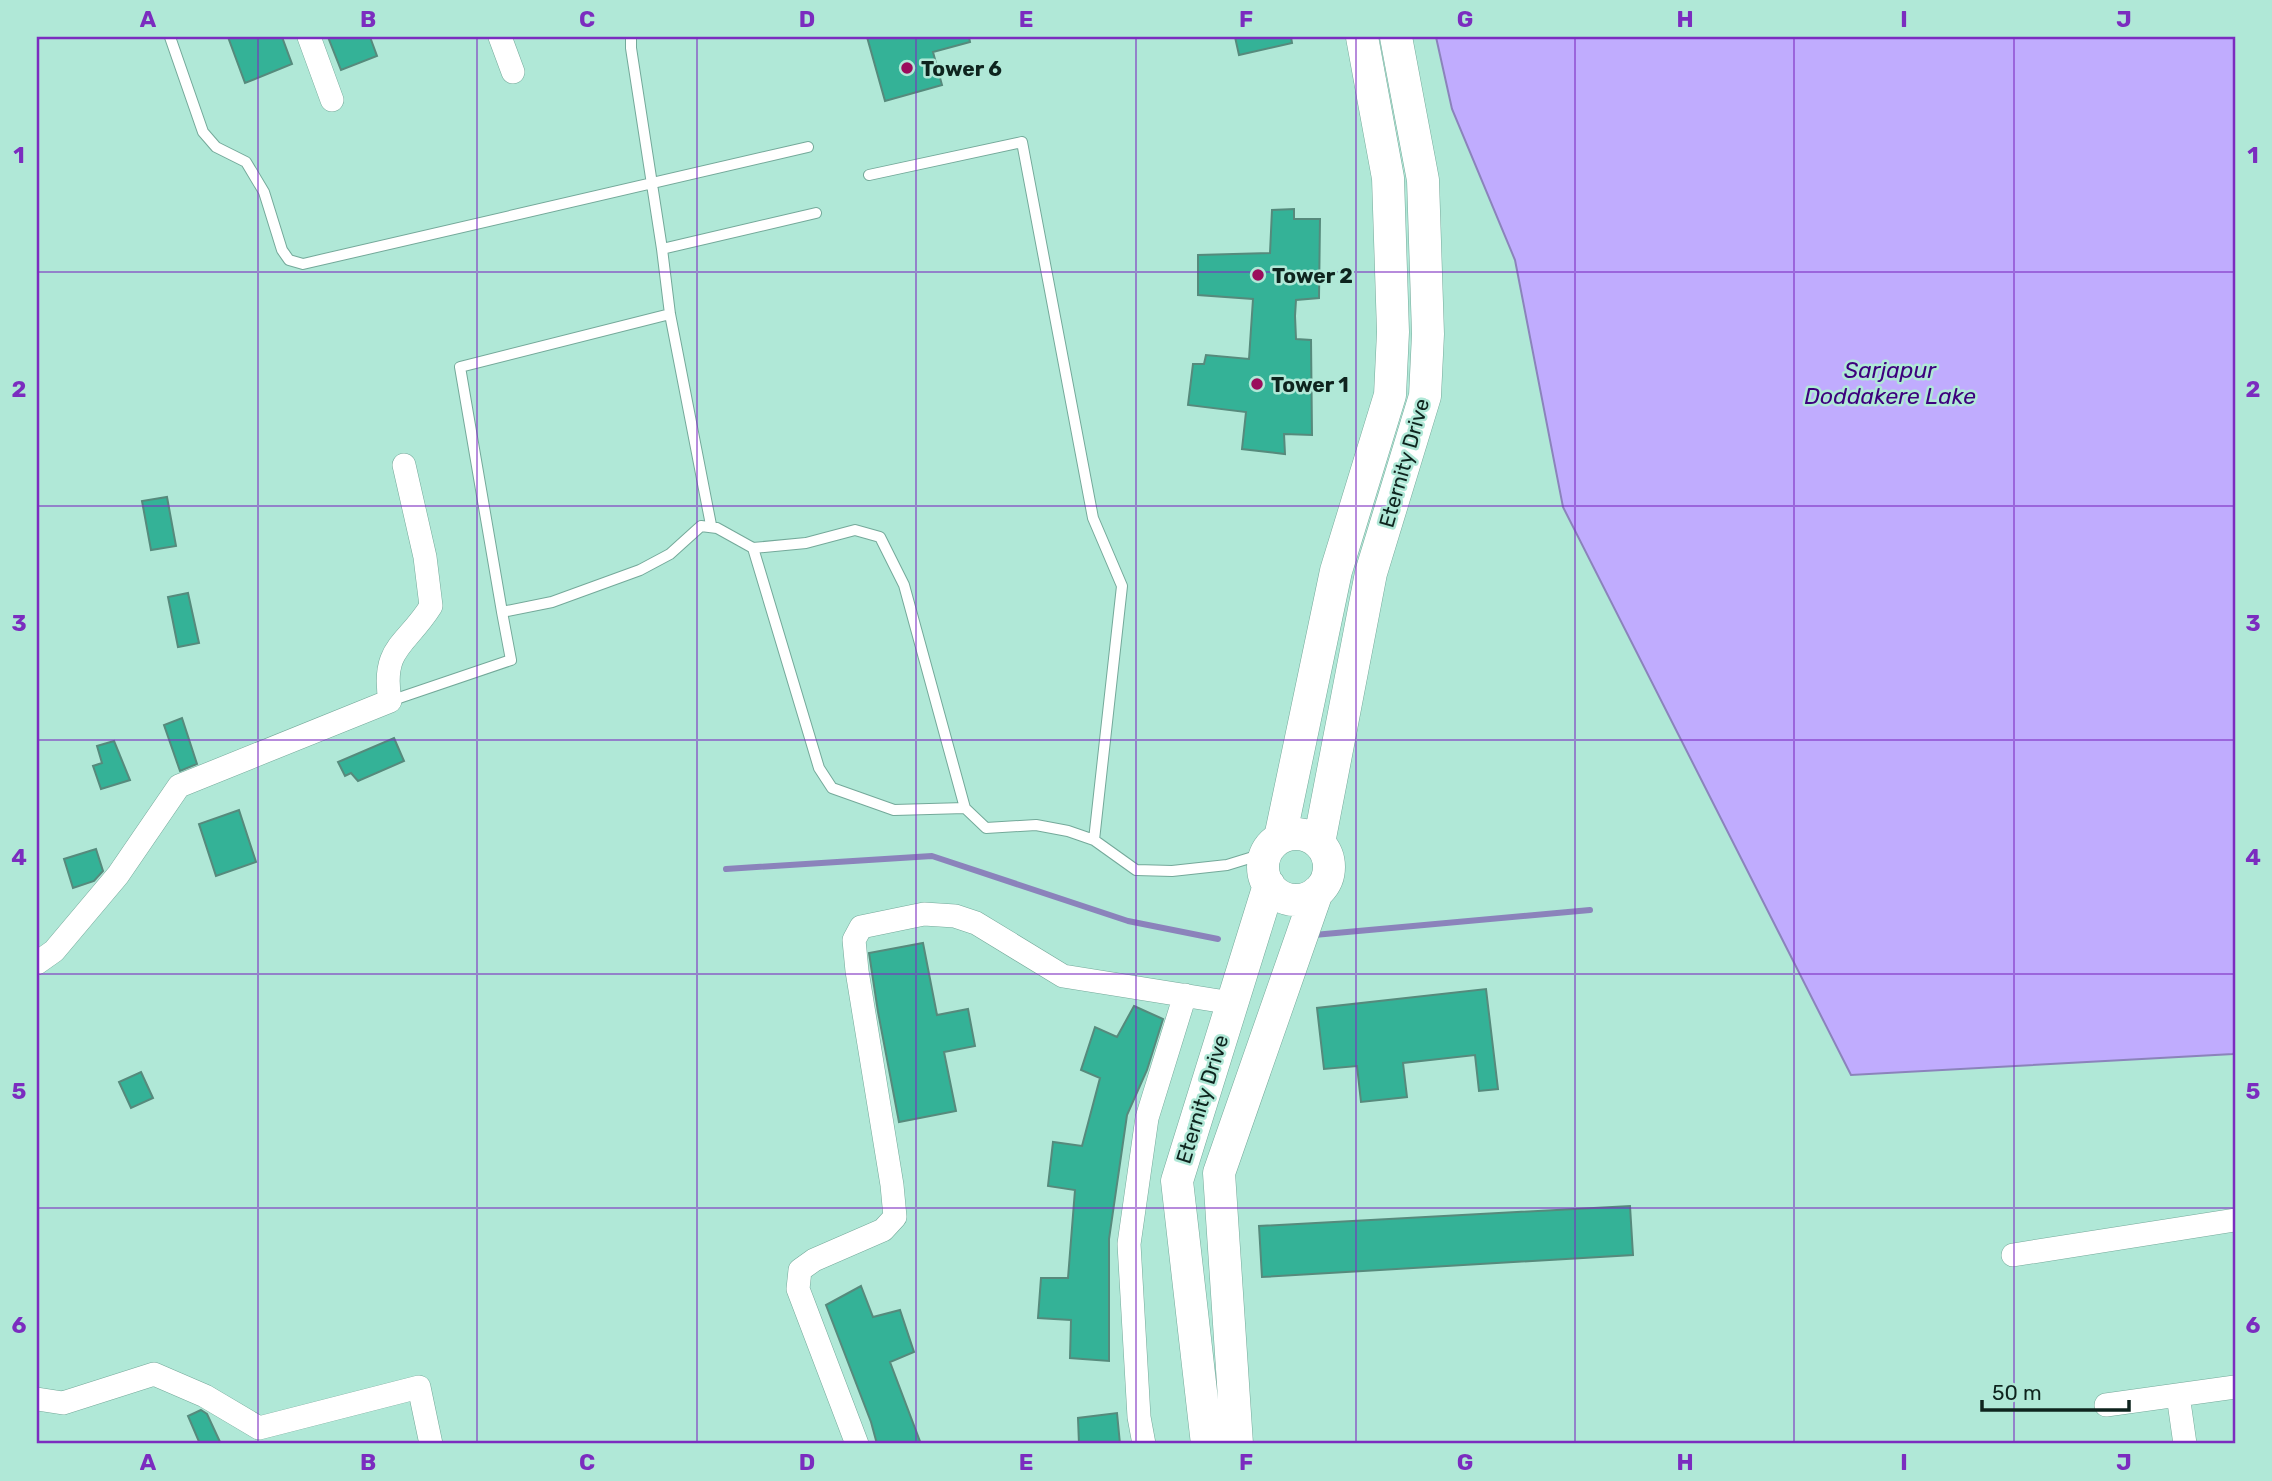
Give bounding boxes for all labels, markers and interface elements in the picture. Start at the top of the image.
text: A [140,5,157,33]
text: B [360,5,376,33]
text: C [579,5,595,33]
text: D [799,5,815,33]
text: E [1019,5,1033,33]
text: F [1239,5,1253,33]
text: G [1457,5,1473,33]
text: H [1676,5,1694,33]
text: I [1900,5,1908,33]
text: J [2116,5,2132,33]
place label: Tower 6 [921,56,1002,81]
marker: Tower 6 [899,60,915,76]
text: 1 [13,141,25,169]
text: 1 [2247,141,2259,169]
place label: Tower 2 [1272,263,1353,288]
marker: Tower 2 [1250,267,1266,283]
water label: Sarjapur Doddakere Lake [1804,356,1976,410]
place label: Tower 1 [1271,372,1349,397]
text: 2 [12,375,26,403]
text: 2 [2246,375,2260,403]
marker: Tower 1 [1249,376,1265,392]
street label: Eternity Drive [1374,396,1434,530]
text: 3 [11,609,27,637]
text: 3 [2245,609,2261,637]
text: 4 [11,843,27,871]
text: 4 [2245,843,2261,871]
street label: Eternity Drive [1171,1032,1233,1166]
text: 5 [12,1077,27,1105]
text: 5 [2246,1077,2261,1105]
text: 6 [12,1311,27,1339]
text: 6 [2246,1311,2261,1339]
scale bar [1982,1369,2128,1413]
text: 50 m [1992,1380,2042,1405]
text: A [140,1448,157,1476]
text: B [360,1448,376,1476]
text: C [579,1448,595,1476]
text: D [799,1448,815,1476]
text: E [1019,1448,1033,1476]
text: F [1239,1448,1253,1476]
text: G [1457,1448,1473,1476]
text: H [1676,1448,1694,1476]
text: I [1900,1448,1908,1476]
text: J [2116,1448,2132,1476]

